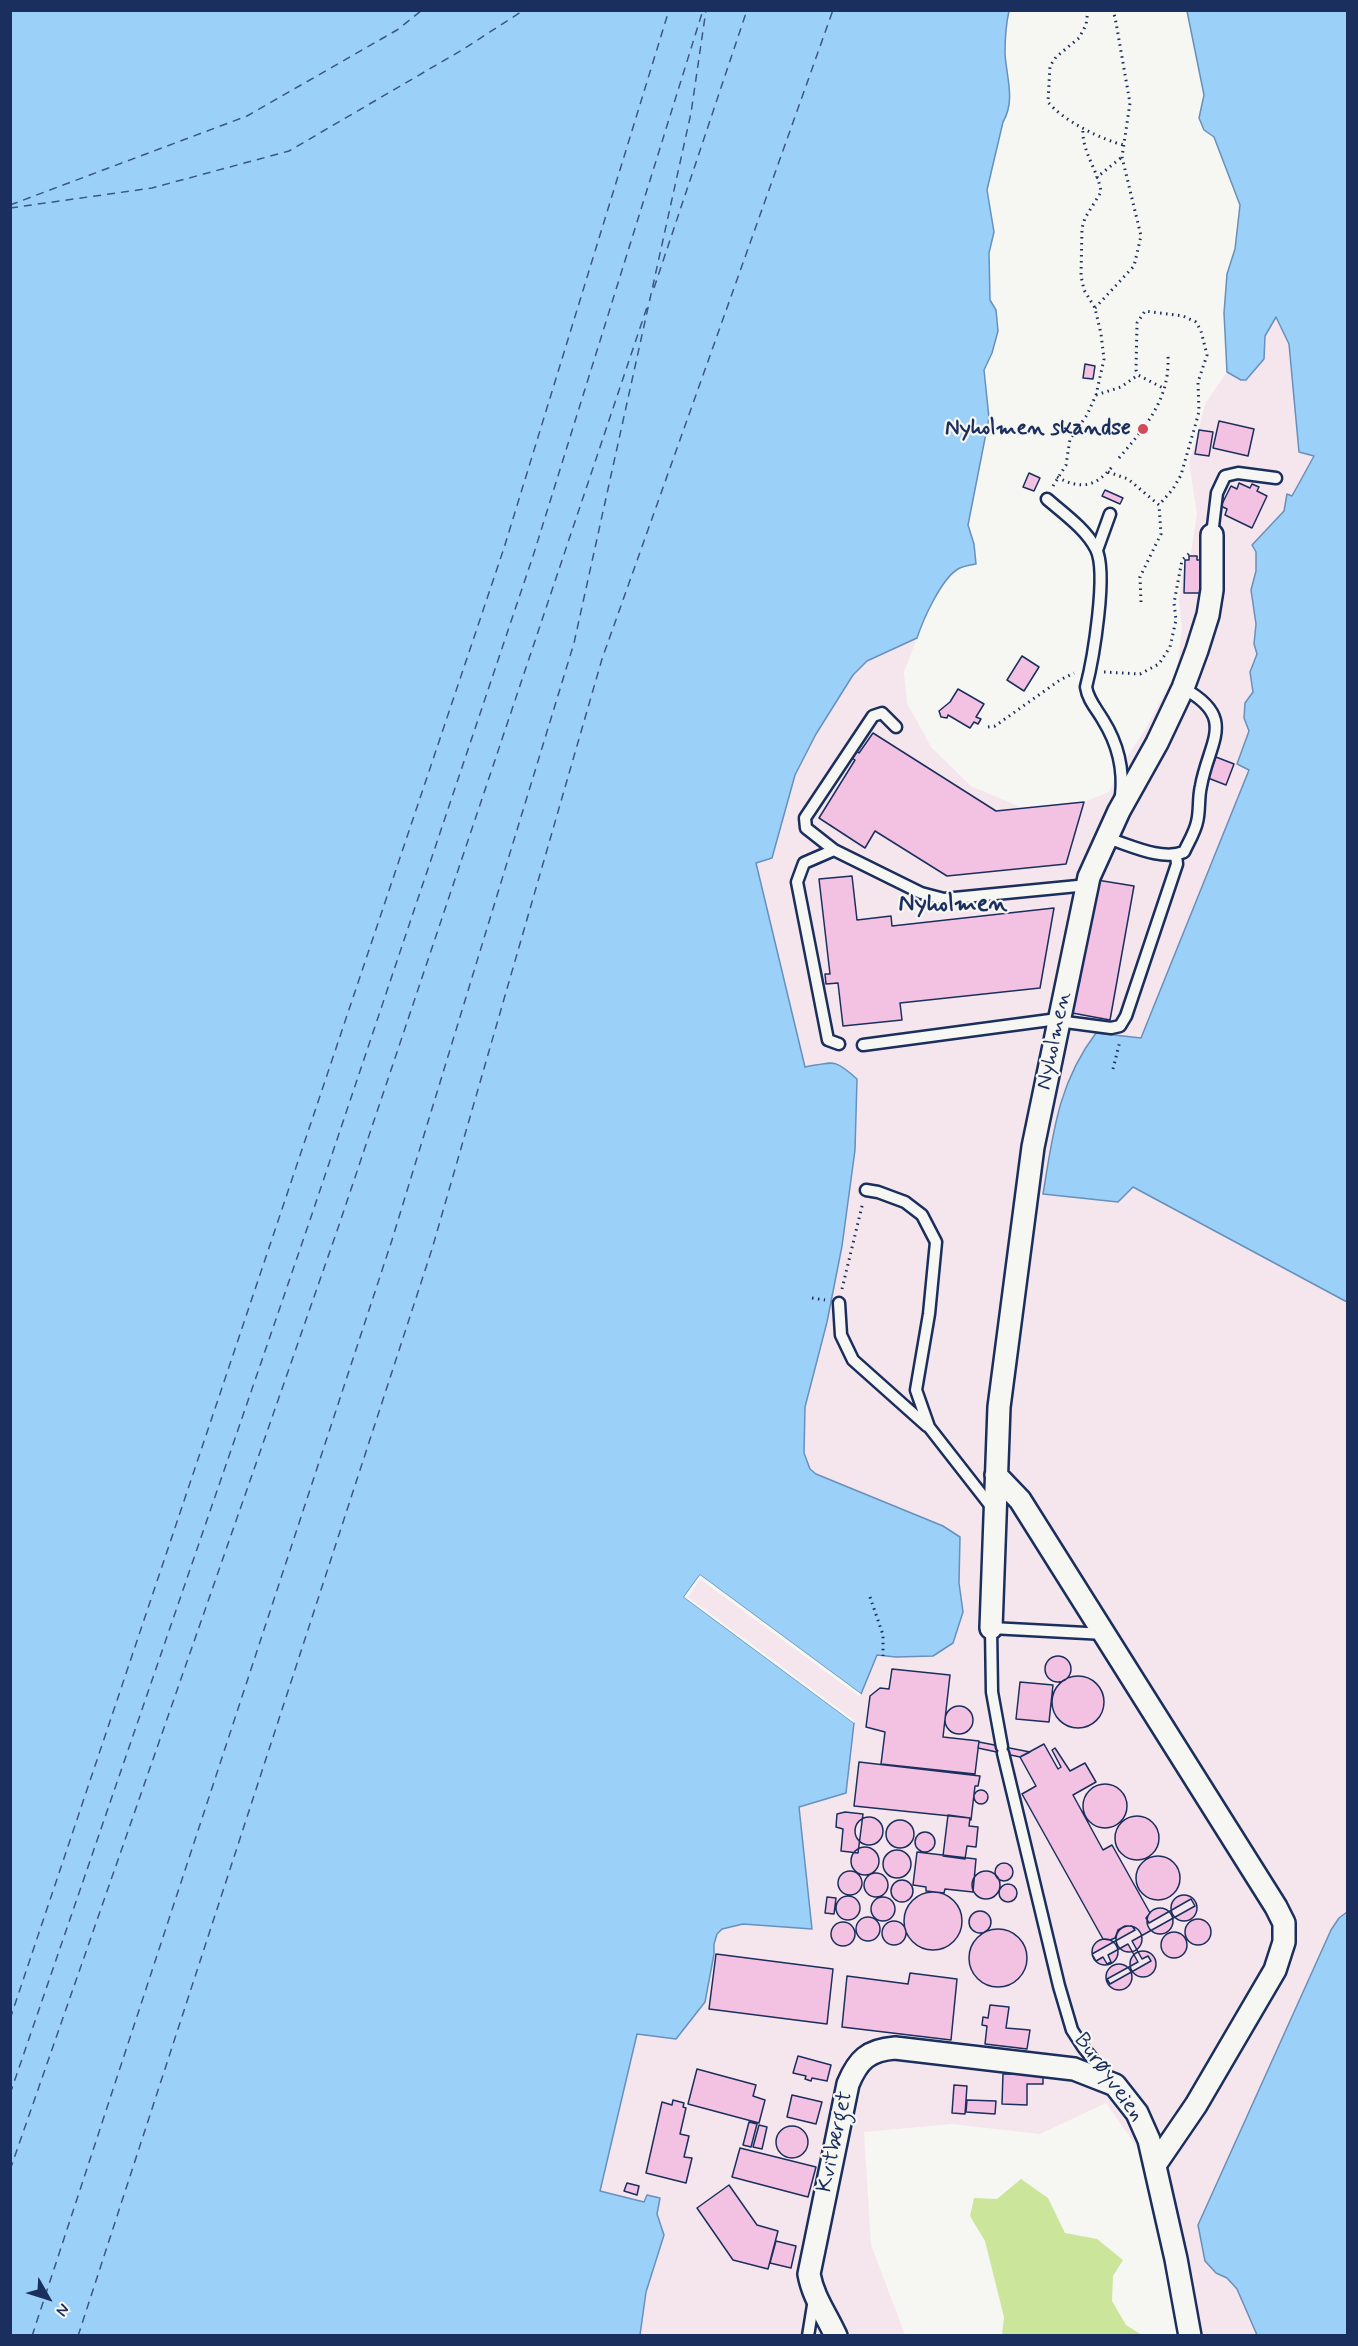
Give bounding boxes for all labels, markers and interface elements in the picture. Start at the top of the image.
place label: Nyholmen skandse [945,416,1131,442]
marker: Nyholmen skandse [1136,422,1150,436]
district label: Nyholmen [899,891,1007,919]
street label: Nyholmen [1032,989,1078,1093]
street label: Burøyveien [1067,2029,1149,2127]
street label: Kvitberget [812,2089,860,2195]
north arrow [18,2268,78,2328]
text: N [51,2299,74,2320]

